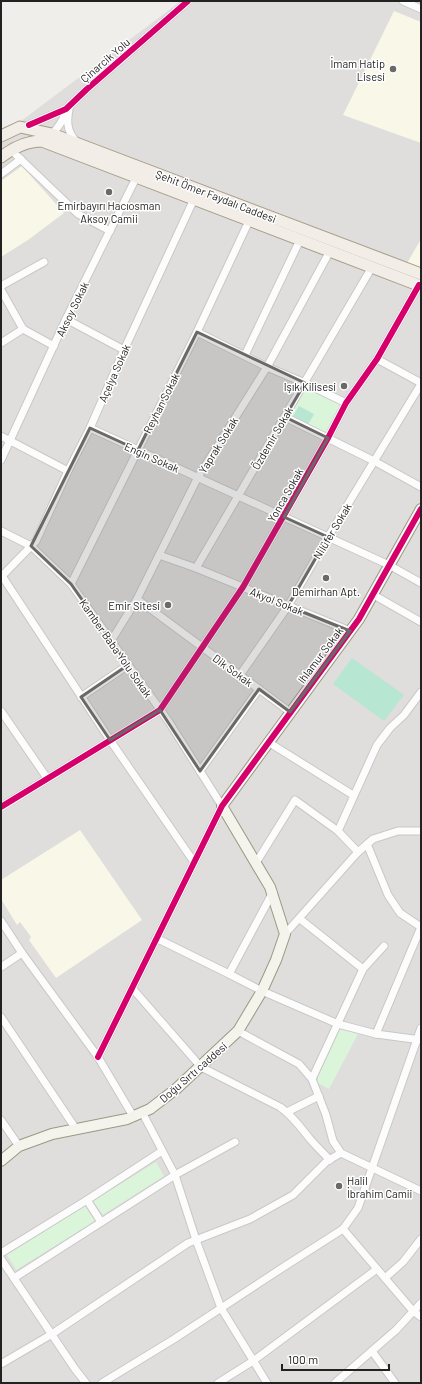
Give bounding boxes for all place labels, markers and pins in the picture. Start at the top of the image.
place label: İmam Hatip Lisesi [330,56,385,83]
marker: İmam Hatip Lisesi [388,64,398,74]
marker: Emirbayırı Hacıosman Aksoy Camii [104,187,114,197]
place label: Emirbayırı Hacıosman Aksoy Camii [58,199,160,225]
place label: Işık Kilisesi [284,380,336,393]
marker: Işık Kilisesi [339,381,349,391]
marker: Demirhan Apt. [321,573,331,583]
place label: Demirhan Apt. [292,585,360,598]
place label: Emir Sitesi [108,599,160,612]
marker: Emir Sitesi [163,600,173,610]
place label: Halil İbrahim Camii [347,1174,413,1200]
marker: Halil İbrahim Camii [334,1181,344,1191]

